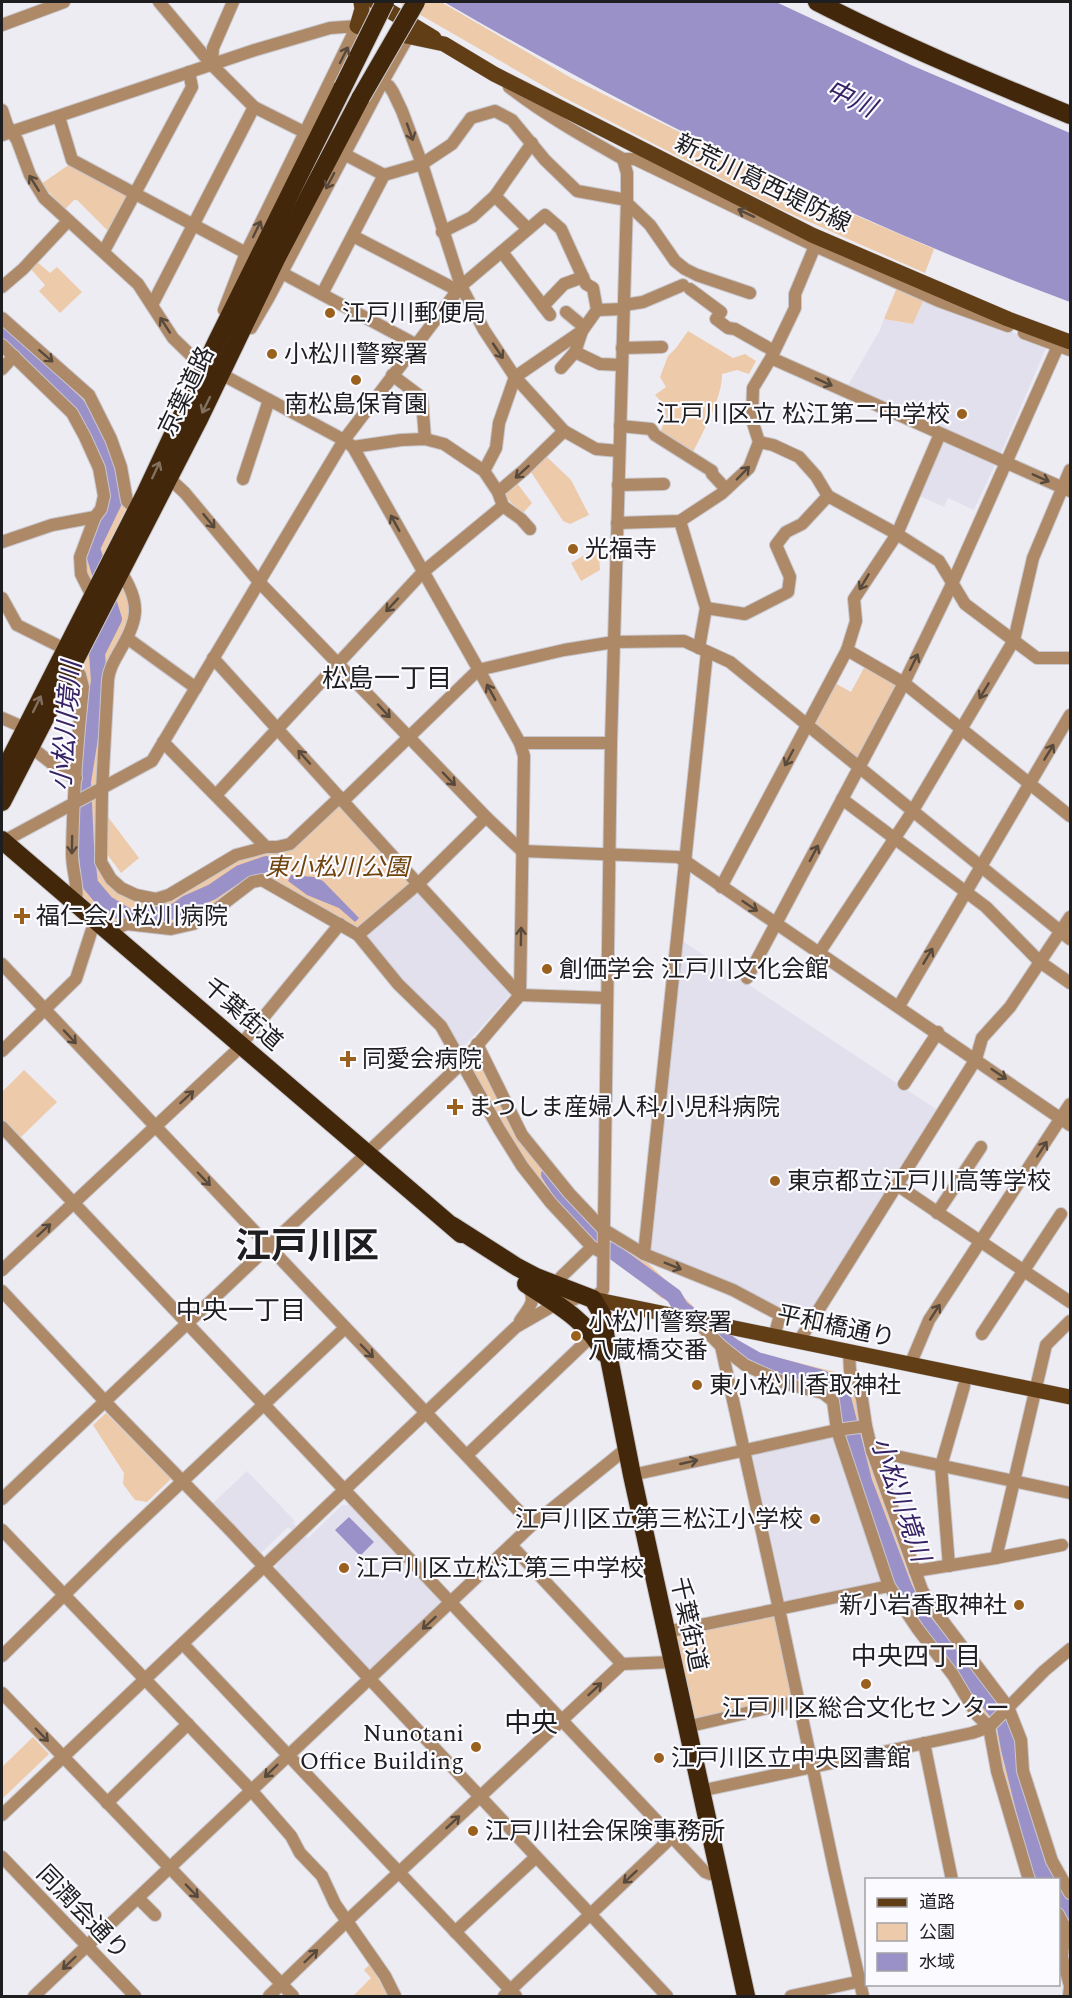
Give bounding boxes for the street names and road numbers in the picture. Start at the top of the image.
street label: 新荒川葛西堤防線 [668,126,857,242]
street label: 京葉道路 [150,340,224,442]
street label: 千葉街道 [194,970,290,1060]
street label: 平和橋通り [773,1297,898,1357]
street label: 千葉街道 [660,1574,716,1675]
street label: 同潤会通り [28,1857,137,1968]

